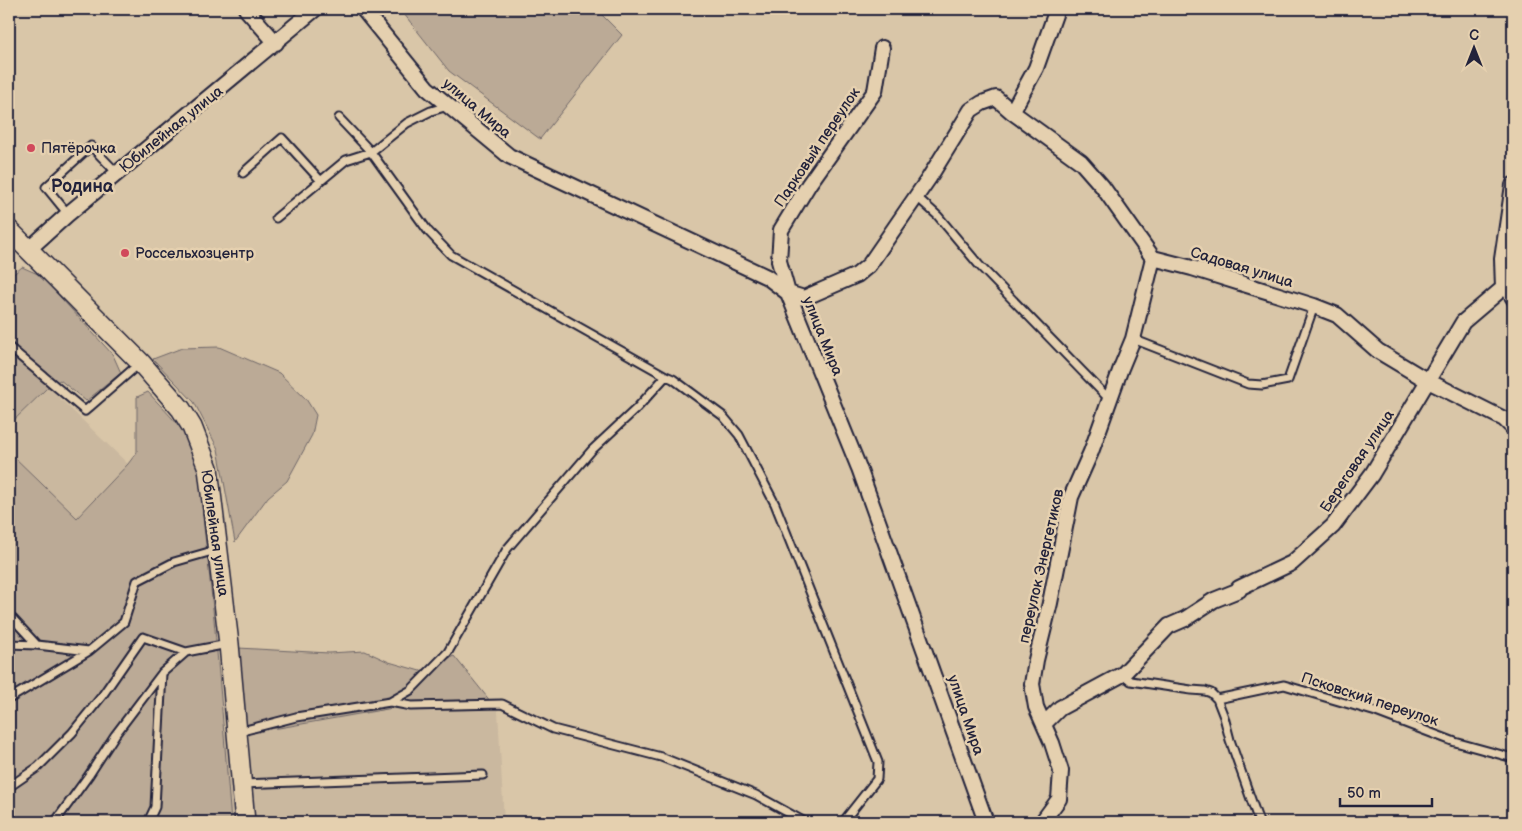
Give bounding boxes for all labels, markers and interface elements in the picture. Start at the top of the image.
north arrow [1450,22,1500,72]
text: С [1469,27,1479,44]
street label: улица Мира [438,74,515,143]
street label: Юбилейная улица [116,82,227,177]
street label: Парковый переулок [770,84,865,211]
place label: Пятёрочка [41,139,116,158]
marker: Пятёрочка [25,142,37,154]
district label: Родина [51,176,114,197]
street label: Садовая улица [1188,243,1296,292]
place label: Россельхозцентр [135,244,255,263]
marker: Россельхозцентр [119,247,131,259]
street label: улица Мира [798,294,847,379]
street label: Береговая улица [1316,406,1399,516]
street label: Юбилейная улица [196,468,233,598]
street label: переулок Энергетиков [1015,487,1069,645]
street label: Псковский переулок [1299,668,1441,731]
street label: улица Мира [943,672,988,758]
scale bar [1340,776,1432,808]
text: 50 m [1347,784,1381,803]

